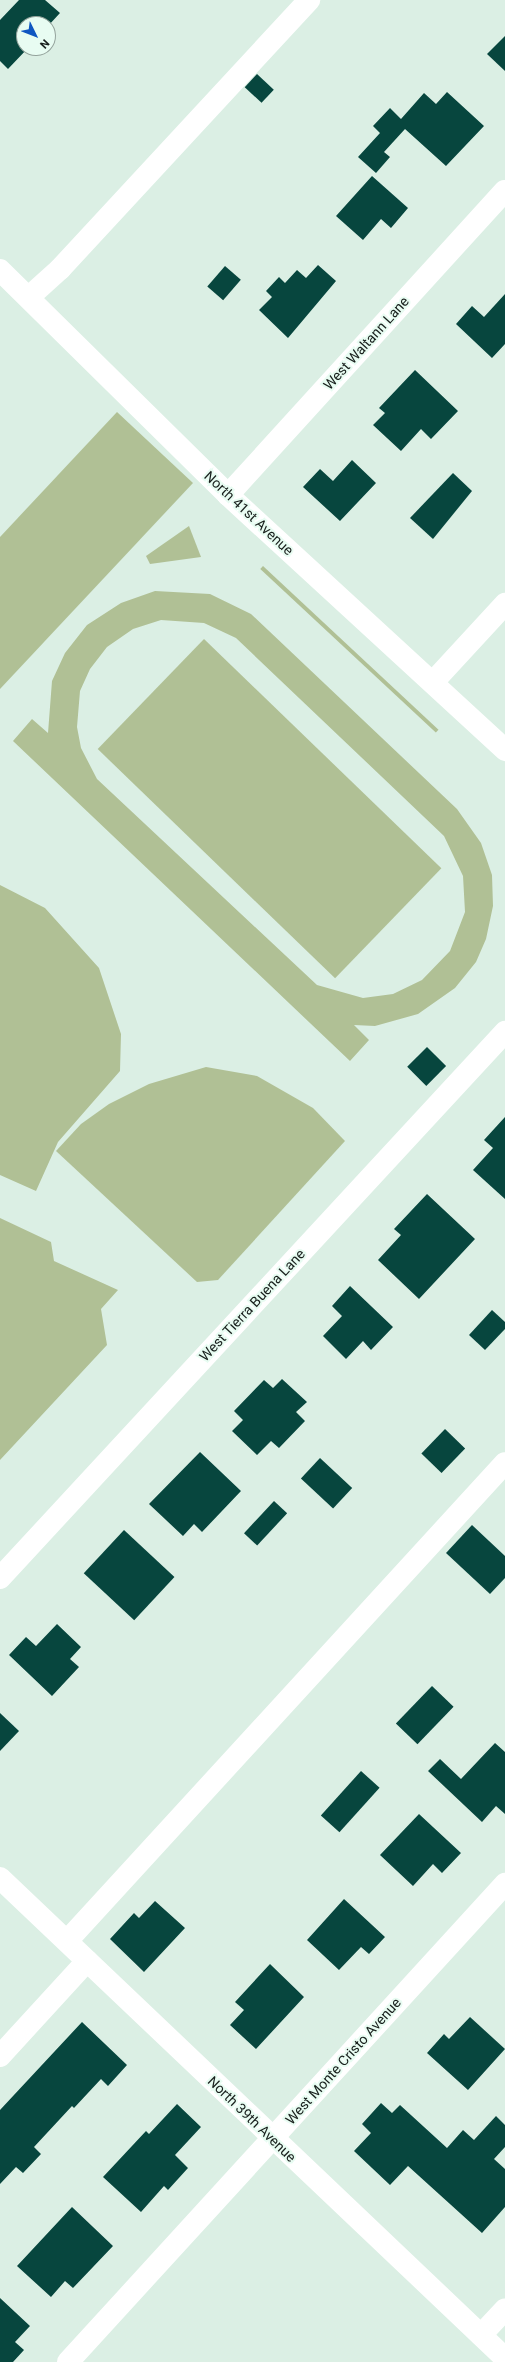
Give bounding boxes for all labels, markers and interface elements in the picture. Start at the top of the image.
north arrow [16,16,56,56]
text: N [37,37,52,51]
street label: West Waltann Lane [320,293,412,393]
street label: North 41st Avenue [201,467,297,559]
street label: West Tierra Buena Lane [196,1245,308,1365]
street label: West Monte Cristo Avenue [282,1994,404,2128]
street label: North 39th Avenue [204,2073,300,2165]

